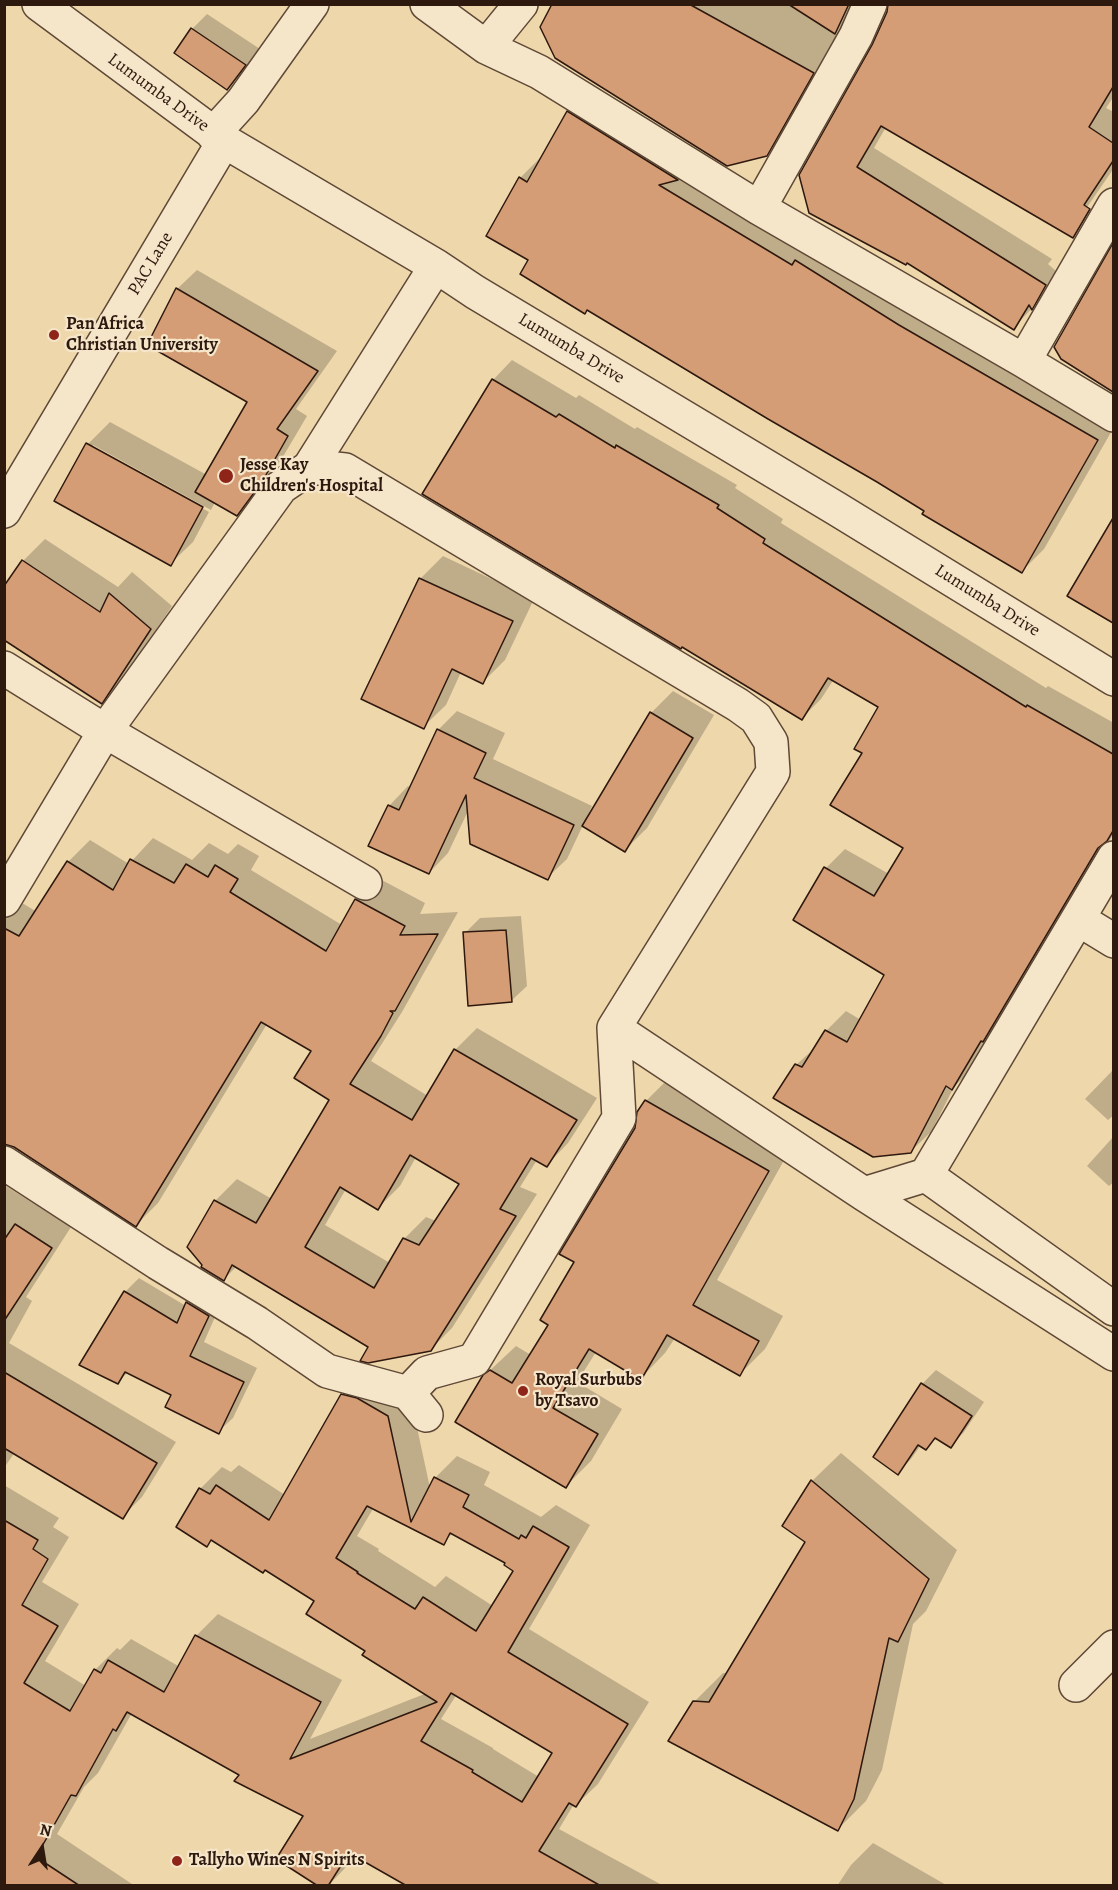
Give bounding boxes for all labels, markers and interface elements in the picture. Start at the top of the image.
street label: Lumumba Drive [103,49,213,137]
street label: PAC Lane [124,228,178,300]
street label: Lumumba Drive [514,309,628,389]
place label: Pan Africa Christian University [66,314,218,356]
marker: Pan Africa Christian University [47,328,61,342]
place label: Jesse Kay Children's Hospital [240,455,383,498]
marker: Jesse Kay Children's Hospital [217,467,235,485]
street label: Lumumba Drive [930,560,1044,642]
place label: Royal Surbubs by Tsavo [535,1370,642,1412]
marker: Royal Surbubs by Tsavo [516,1384,530,1398]
north arrow [12,1818,72,1878]
text: N [38,1818,54,1842]
place label: Tallyho Wines N Spirits [189,1850,365,1872]
marker: Tallyho Wines N Spirits [170,1854,184,1868]

